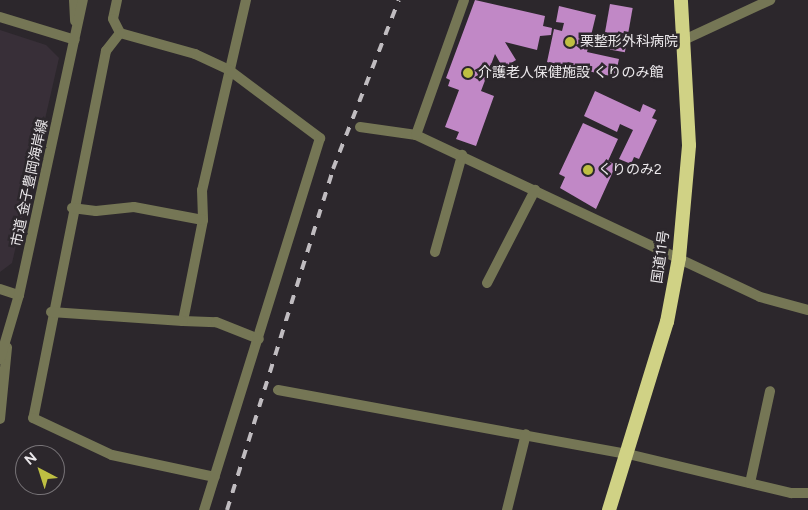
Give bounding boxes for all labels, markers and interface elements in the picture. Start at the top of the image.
place label: 栗整形外科病院 [580,34,678,50]
marker: 栗整形外科病院 [564,36,576,48]
place label: 介護老人保健施設 くりのみ館 [478,65,663,81]
marker: 介護老人保健施設 くりのみ館 [462,67,474,79]
street label: 市道 金子豊岡海岸線 [8,118,52,248]
place label: くりのみ2 [598,162,662,178]
marker: くりのみ2 [582,164,594,176]
street label: 国道11号 [649,229,673,285]
north arrow [15,445,65,495]
text: N [21,449,40,469]

